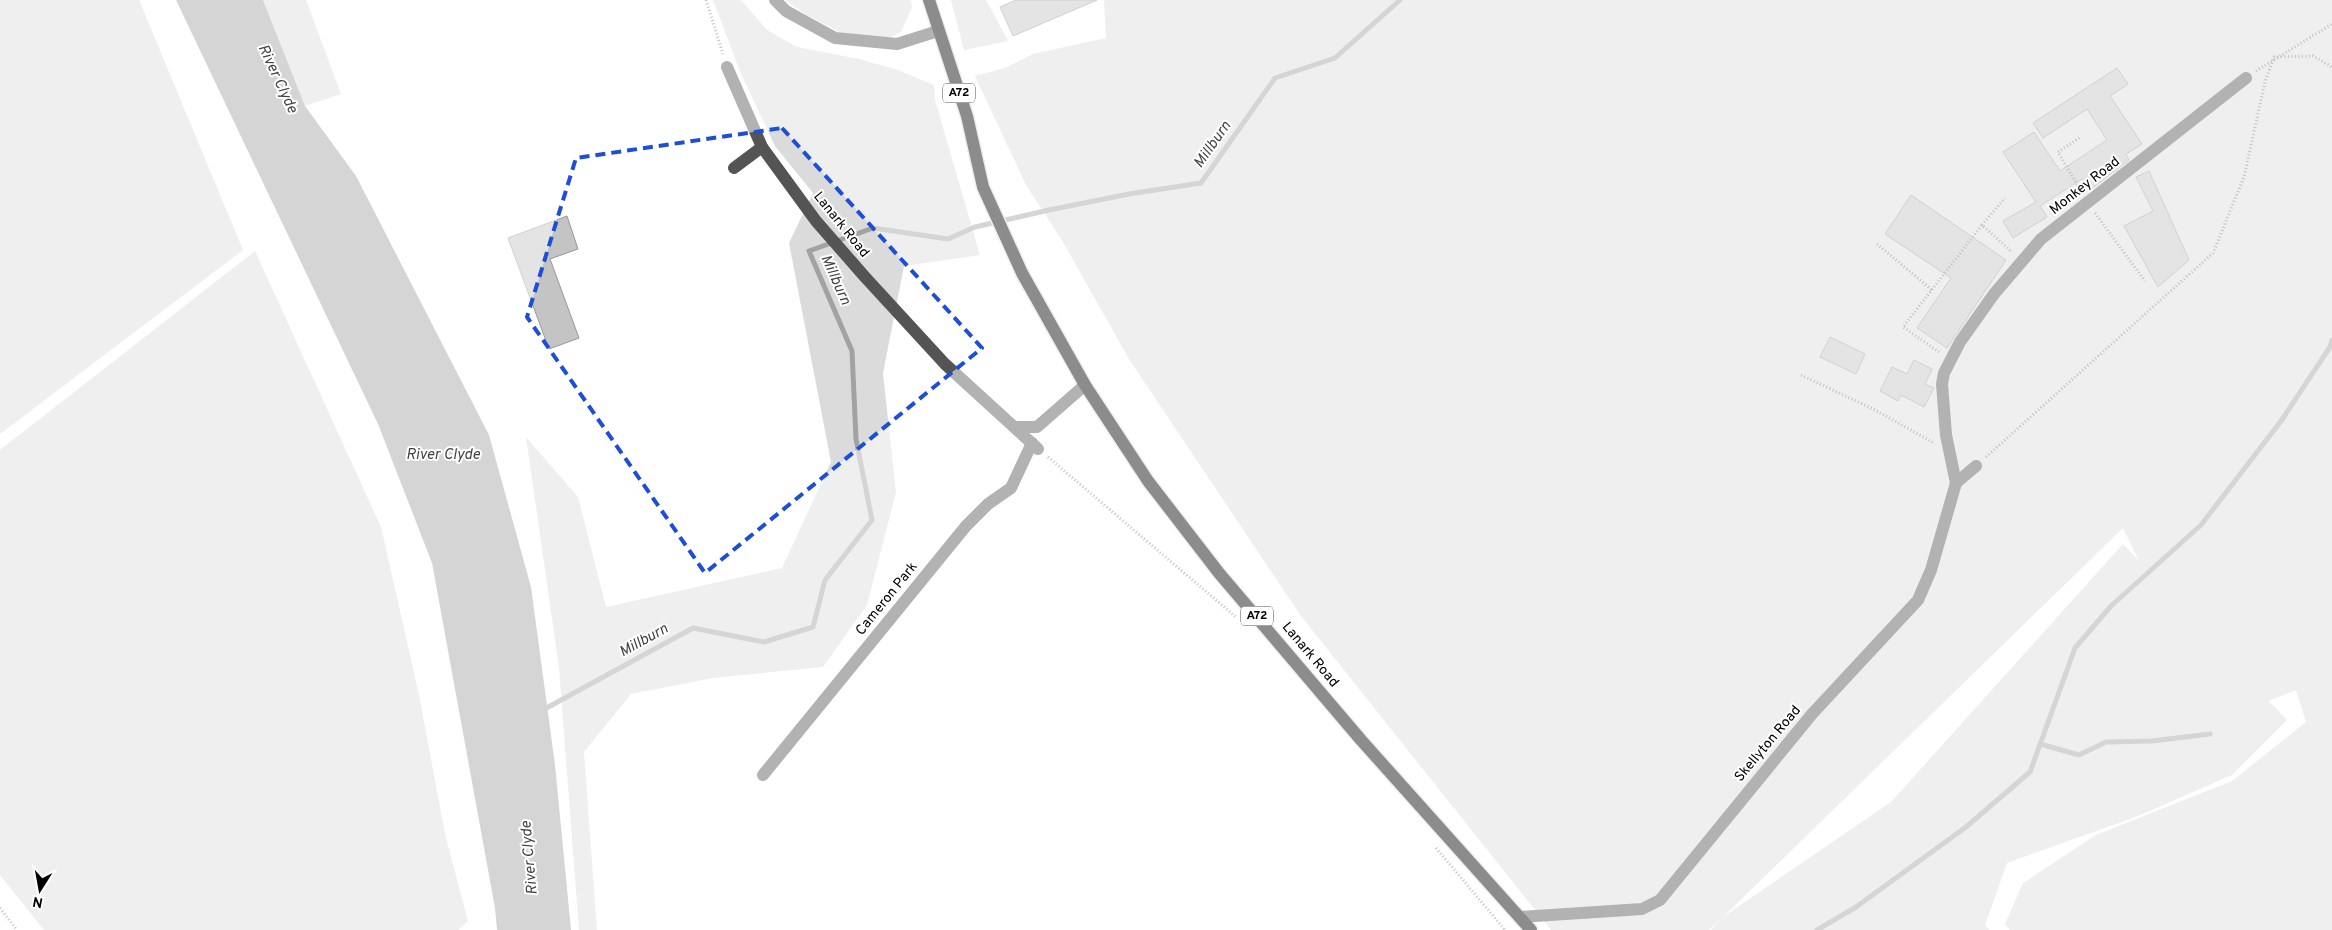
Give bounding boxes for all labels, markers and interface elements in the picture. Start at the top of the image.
water label: River Clyde [253,41,301,117]
road number: A72 [943,84,975,102]
water label: Millburn [1190,118,1236,172]
street label: Monkey Road [2047,153,2123,219]
street label: Lanark Road [809,189,873,261]
water label: Millburn [816,252,854,308]
water label: River Clyde [406,446,480,465]
street label: Cameron Park [852,559,922,639]
road number: A72 [1241,606,1273,626]
street label: Lanark Road [1278,619,1342,691]
water label: Millburn [616,620,672,662]
street label: Skellyton Road [1731,702,1805,786]
water label: River Clyde [517,820,543,896]
north arrow [15,865,65,915]
text: N [31,892,44,911]

